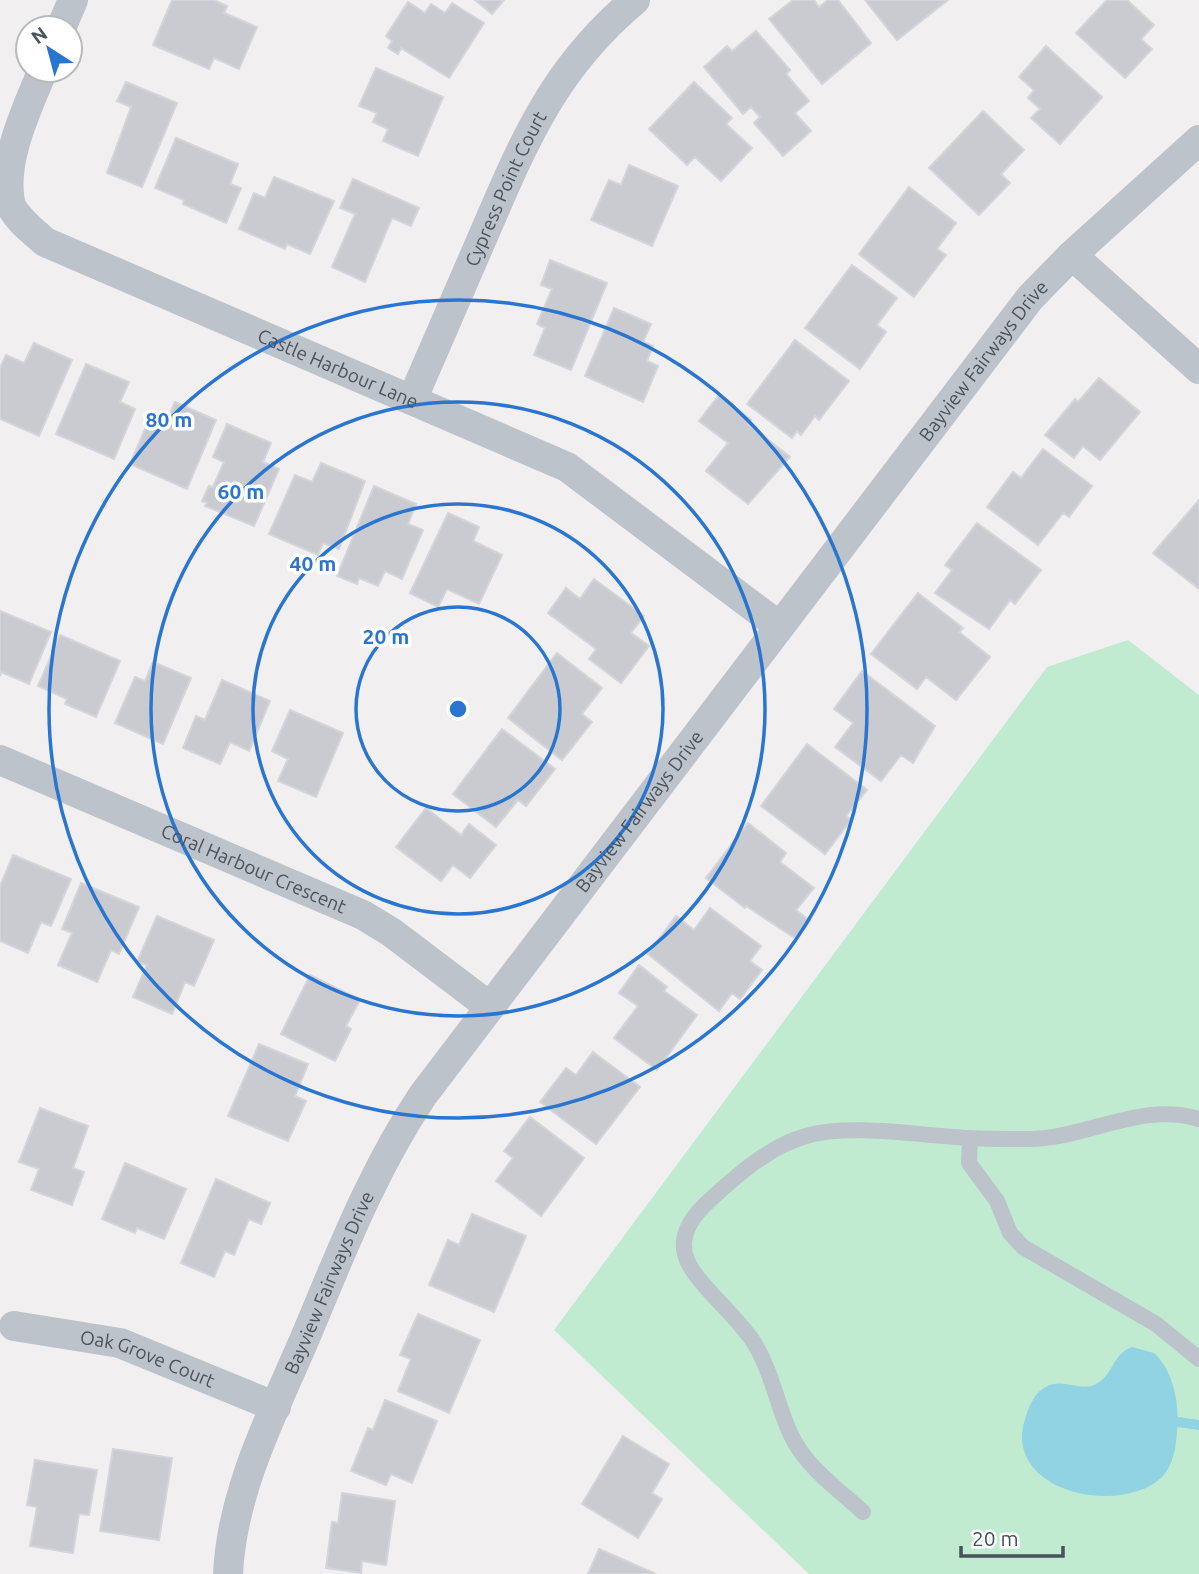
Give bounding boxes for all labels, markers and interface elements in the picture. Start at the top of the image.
north arrow [14,14,84,84]
text: N [27,22,51,48]
street label: Cypress Point Court [460,107,551,270]
street label: Bayview Fairways Drive [914,276,1052,445]
street label: Castle Harbour Lane [254,324,422,413]
text: 80 m [146,407,192,431]
text: 60 m [218,479,264,503]
text: 40 m [290,551,336,575]
text: 20 m [363,624,409,648]
centre of rings [446,697,470,721]
street label: Bayview Fairways Drive [571,726,708,896]
street label: Coral Harbour Crescent [158,819,350,918]
street label: Bayview Fairways Drive [280,1187,378,1377]
street label: Oak Grove Court [79,1326,219,1392]
scale bar [961,1514,1062,1558]
text: 20 m [972,1526,1019,1550]

